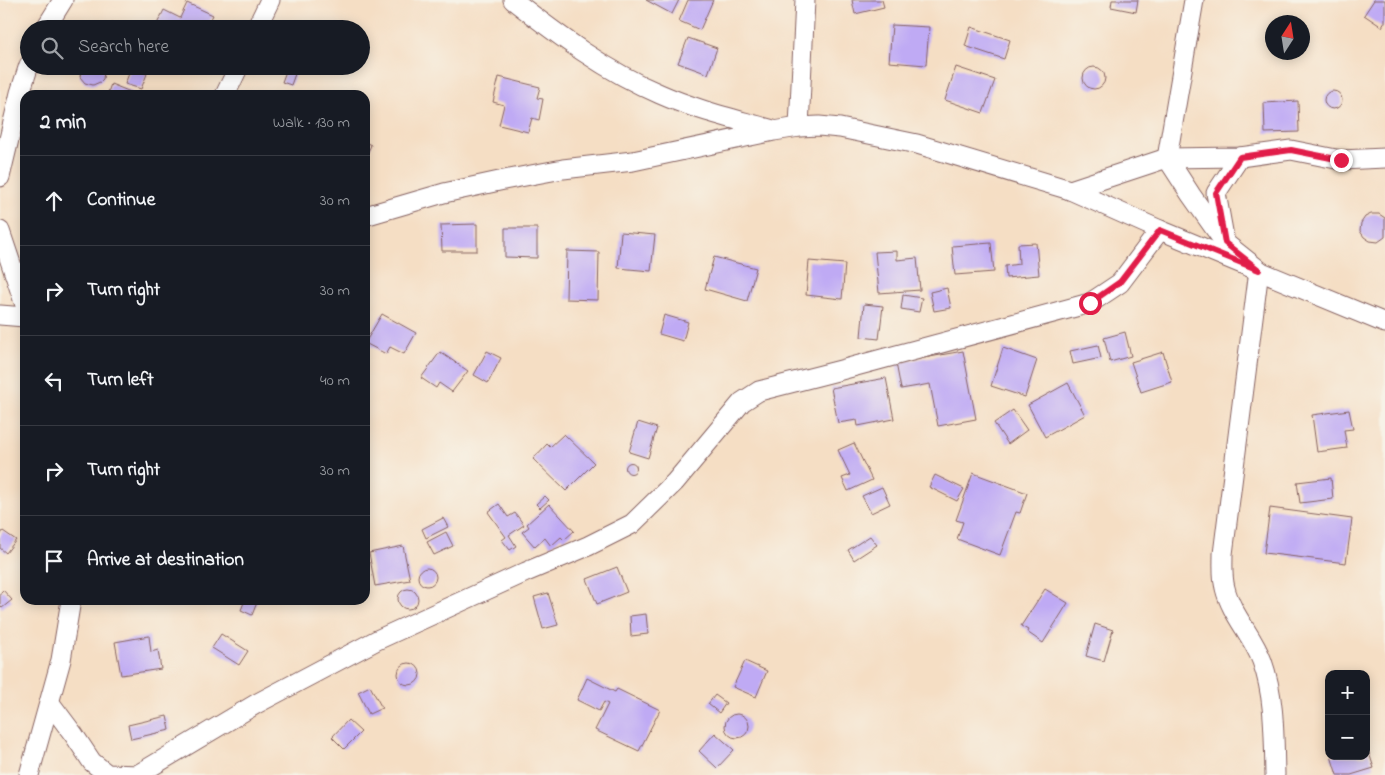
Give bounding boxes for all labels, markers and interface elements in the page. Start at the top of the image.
north arrow [1265,15,1310,60]
search box [20,20,370,75]
icon: search [38,34,66,62]
text: Search here [78,34,169,61]
text: 2 min [40,108,86,138]
text: Walk · 130 m [273,111,350,135]
route end [1330,149,1353,172]
icon: ahead [40,187,68,215]
text: Continue [87,187,155,214]
text: 30 m [320,189,350,213]
icon: right [40,277,68,305]
text: Turn right [87,277,160,304]
text: 30 m [320,279,350,303]
route start [1079,292,1102,315]
icon: left [40,367,68,395]
text: Turn left [87,367,154,394]
text: 40 m [320,369,350,393]
icon: right [40,457,68,485]
text: Turn right [87,457,160,484]
text: 30 m [320,459,350,483]
icon: arrive [40,547,68,575]
text: Arrive at destination [87,547,244,574]
map controls [1325,670,1370,760]
button: + [1325,670,1370,715]
button: − [1325,715,1370,760]

